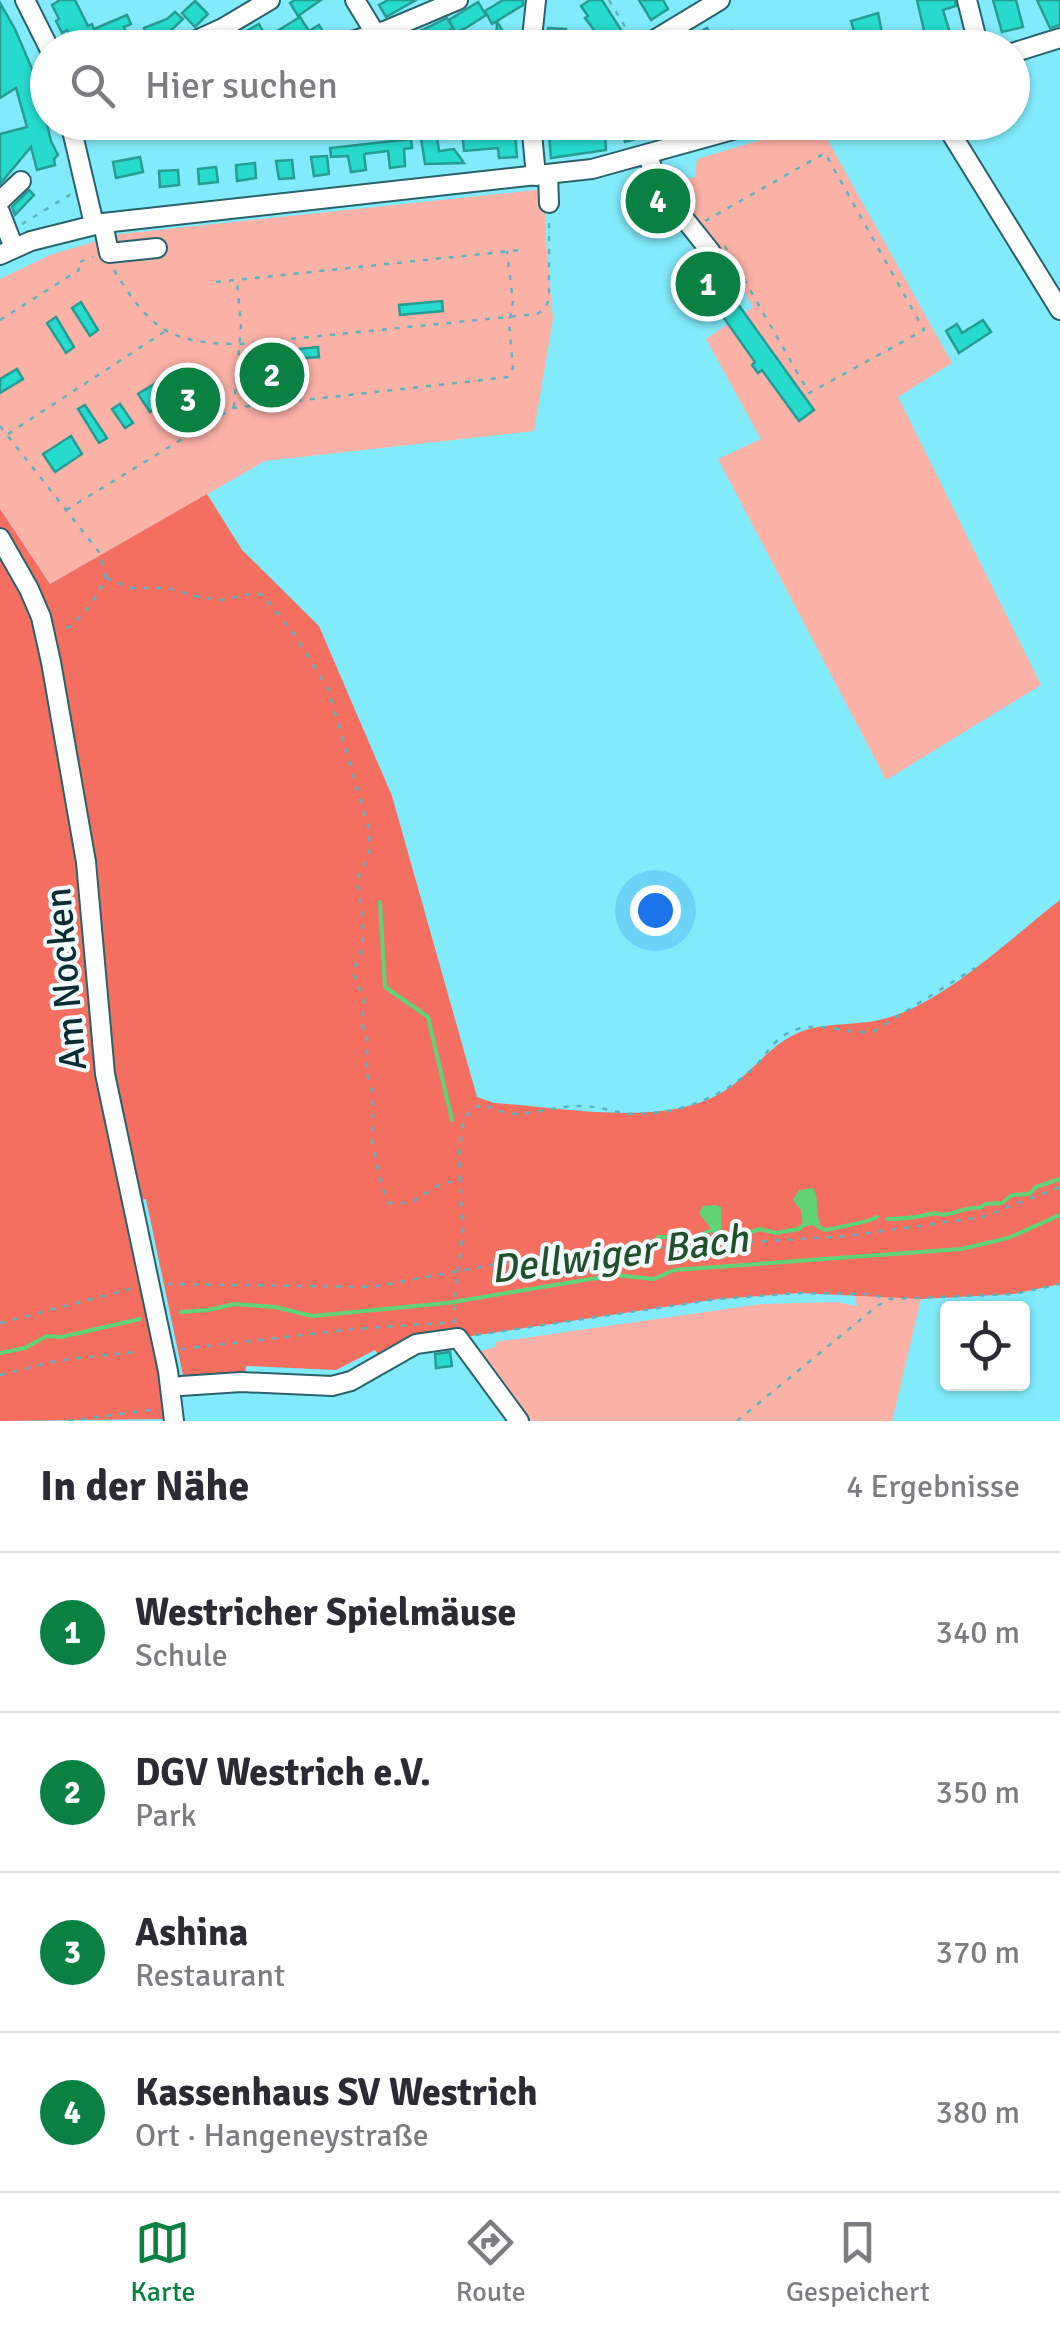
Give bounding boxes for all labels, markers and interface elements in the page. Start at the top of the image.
search box [30,30,1030,140]
icon: search [65,58,120,113]
text: Hier suchen [145,62,338,109]
pin: 4 [626,164,690,238]
pin: 1 [676,246,740,322]
pin: 2 [240,338,304,412]
pin: 3 [156,362,220,438]
your location [630,885,681,936]
street label: Am Nocken [34,886,97,1072]
water label: Dellwiger Bach [488,1213,752,1295]
map controls [940,1301,1030,1391]
button: locate [940,1301,1030,1391]
text: In der Nähe [40,1461,249,1512]
text: 4 Ergebnisse [846,1467,1020,1506]
text: Westricher Spielmäuse [135,1589,516,1636]
text: 1 [64,1613,81,1652]
text: 340 m [936,1613,1020,1652]
text: Schule [135,1636,228,1675]
text: DGV Westrich e.V. [135,1749,431,1796]
text: 2 [64,1773,81,1812]
text: 350 m [936,1773,1020,1812]
text: Park [135,1796,197,1835]
text: Ashina [135,1909,248,1956]
text: 3 [64,1933,81,1972]
text: 370 m [936,1933,1020,1972]
text: Restaurant [135,1956,285,1995]
text: Kassenhaus SV Westrich [135,2069,538,2116]
text: 4 [64,2093,81,2132]
text: 380 m [936,2093,1020,2132]
text: Ort · Hangeneystraße [135,2116,429,2155]
tab: Karte [130,2215,195,2309]
tab: Route [456,2215,526,2309]
tab: Gespeichert [786,2215,930,2309]

